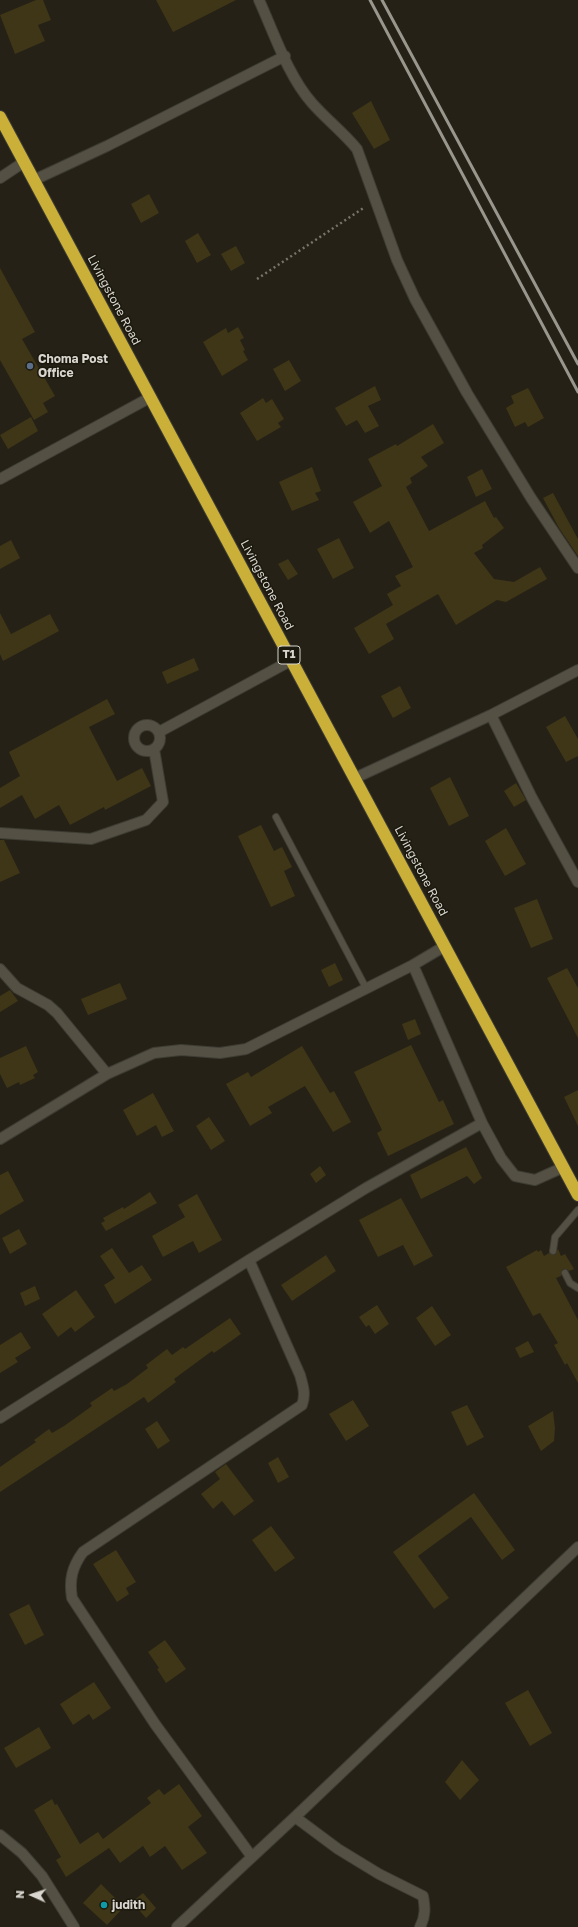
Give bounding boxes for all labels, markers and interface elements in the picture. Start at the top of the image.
street label: Livingstone Road [84,253,144,347]
place label: Choma Post Office [38,352,108,380]
marker: Choma Post Office [25,361,35,371]
street label: Livingstone Road [237,538,297,632]
road number: T1 [278,646,300,664]
street label: Livingstone Road [391,824,451,918]
north arrow [12,1875,52,1915]
text: N [13,1890,26,1899]
place label: judith [112,1898,145,1912]
marker: judith [99,1900,109,1910]

